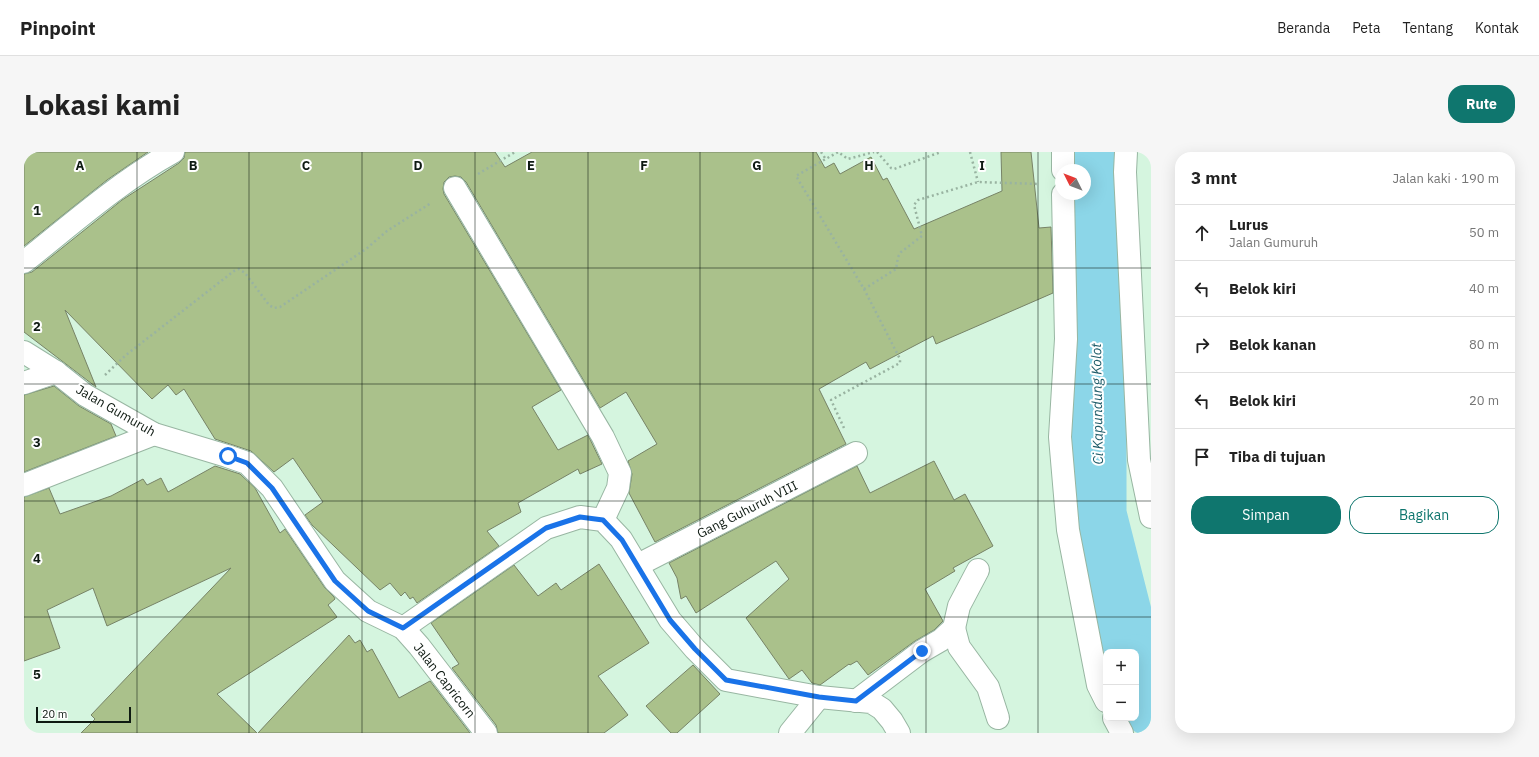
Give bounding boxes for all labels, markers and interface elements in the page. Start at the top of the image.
text: Pinpoint [20,16,96,40]
text: Beranda [1277,19,1330,37]
text: Peta [1352,19,1380,37]
text: Tentang [1402,19,1453,37]
text: Kontak [1475,19,1519,37]
button: Rute [1448,85,1515,123]
text: Lokasi kami [24,86,180,123]
text: A [76,157,85,174]
text: B [189,157,198,174]
text: C [302,157,311,174]
text: D [413,157,423,174]
text: E [527,157,535,174]
text: F [640,157,648,174]
text: G [752,157,762,174]
text: H [864,157,874,174]
text: I [979,157,985,174]
north arrow [1055,164,1091,200]
text: 3 mnt [1191,167,1237,189]
text: Jalan kaki · 190 m [1392,170,1499,187]
text: 1 [33,202,41,219]
text: Lurus [1229,215,1268,234]
icon: ahead [1191,222,1213,244]
text: 50 m [1469,224,1499,241]
text: Jalan Gumuruh [1229,234,1318,251]
icon: left [1191,278,1213,300]
text: Belok kiri [1229,279,1296,298]
text: 40 m [1469,280,1499,297]
text: 2 [33,318,41,335]
icon: right [1191,334,1213,356]
text: Belok kanan [1229,335,1316,354]
text: 80 m [1469,336,1499,353]
water label: Ci Kapundung Kolot [1087,343,1107,465]
street label: Jalan Gumuruh [73,381,159,440]
icon: left [1191,390,1213,412]
text: Belok kiri [1229,391,1296,410]
text: 20 m [1469,392,1499,409]
text: 3 [33,434,41,451]
icon: arrive [1191,446,1213,468]
route start [219,447,237,465]
text: Tiba di tujuan [1229,447,1326,466]
street label: Gang Guhuruh VIII [694,477,800,542]
button: Simpan [1191,496,1341,534]
button: Bagikan [1349,496,1499,534]
text: 4 [33,550,41,567]
street label: Jalan Capricorn [410,639,479,721]
route end [913,642,931,660]
map controls [1103,649,1139,721]
button: + [1103,649,1139,685]
text: 5 [33,666,41,683]
button: − [1103,685,1139,721]
scale bar [36,705,131,724]
text: 20 m [42,707,67,721]

